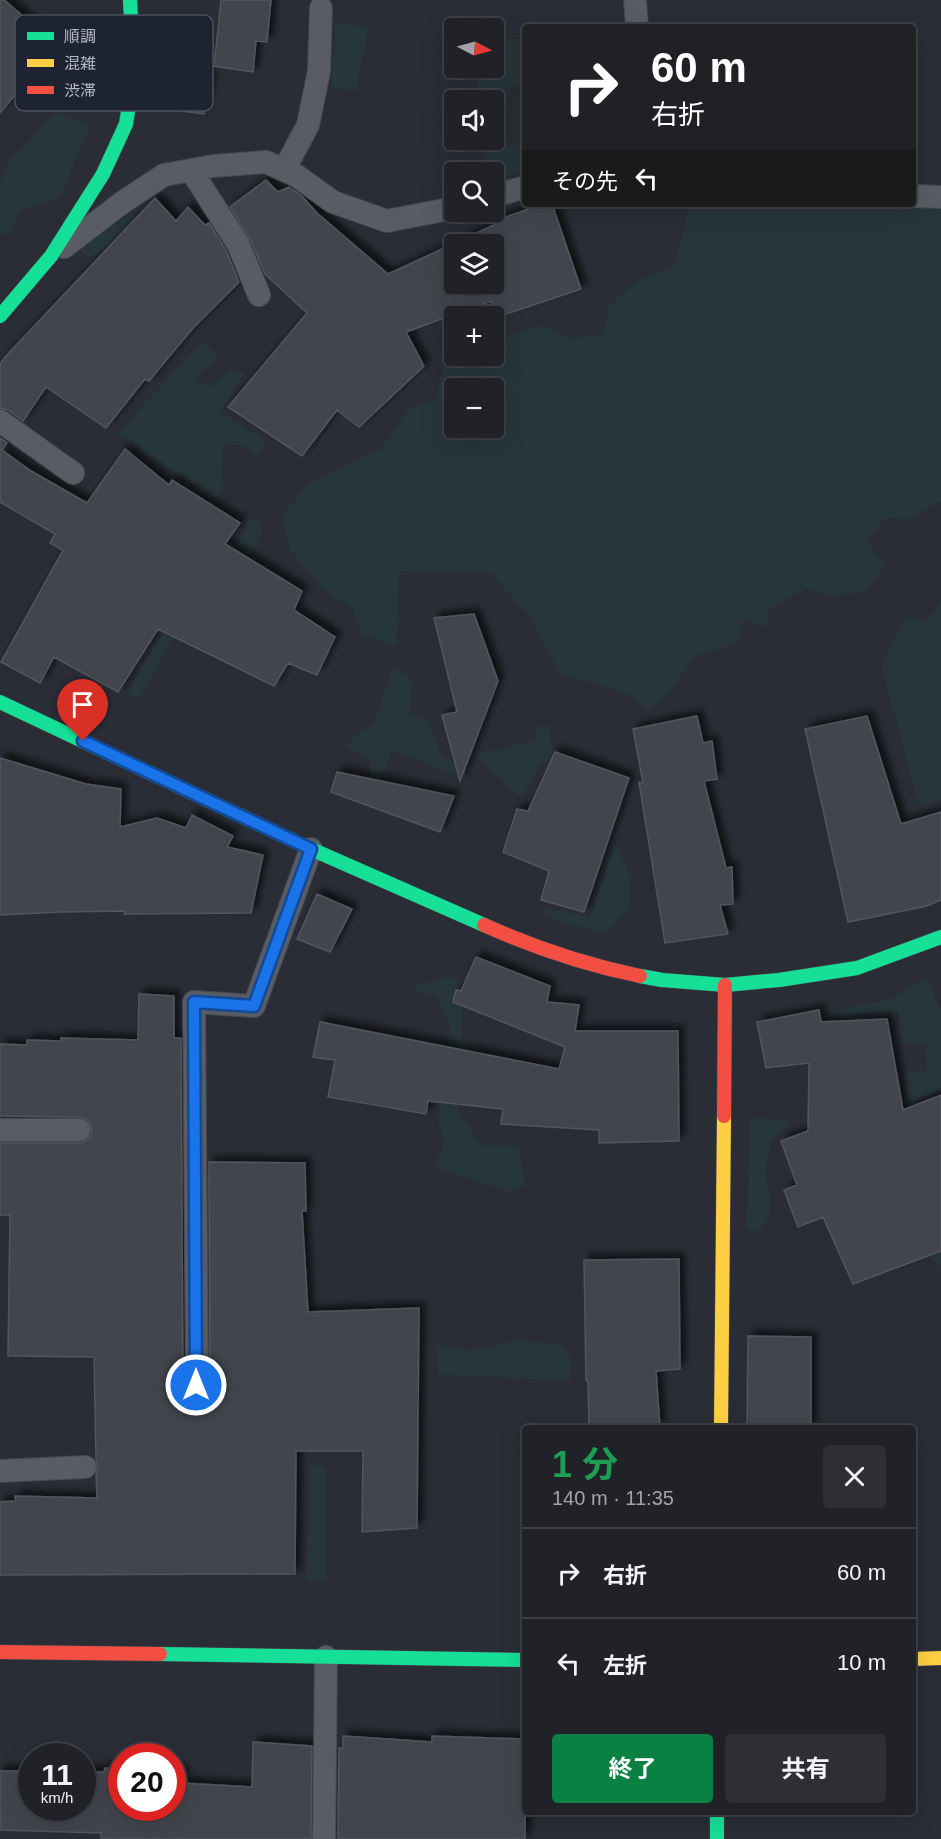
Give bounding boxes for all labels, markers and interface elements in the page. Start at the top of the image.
legend [15,15,213,111]
north arrow [444,18,504,78]
map controls [444,18,504,438]
text: 順調 [64,28,96,45]
text: 60 m [651,44,747,91]
icon: right [552,48,630,126]
text: 混雑 [64,55,96,72]
text: 渋滞 [64,82,96,99]
button: sound [444,90,504,150]
text: 右折 [651,100,705,130]
button: search [444,162,504,222]
icon: left [630,162,663,195]
text: その先 [552,169,618,194]
button: layers [444,234,504,294]
button: + [444,306,504,366]
button: − [444,378,504,438]
pin [57,679,108,741]
icon: arrive [66,688,99,721]
position arrow [164,1353,228,1417]
text: 1 分 [552,1444,618,1485]
button: close [823,1445,886,1508]
text: 140 m · 11:35 [552,1487,674,1509]
icon: right [552,1557,585,1590]
text: 60 m [837,1560,886,1585]
text: 右折 [603,1563,647,1588]
icon: left [552,1647,585,1680]
text: 10 m [837,1650,886,1675]
text: 左折 [603,1653,647,1678]
button: 終了 [552,1734,713,1803]
button: 共有 [725,1734,886,1803]
speed limit sign: 20 [108,1743,186,1821]
text: 11 [41,1758,73,1791]
text: km/h [41,1789,73,1806]

